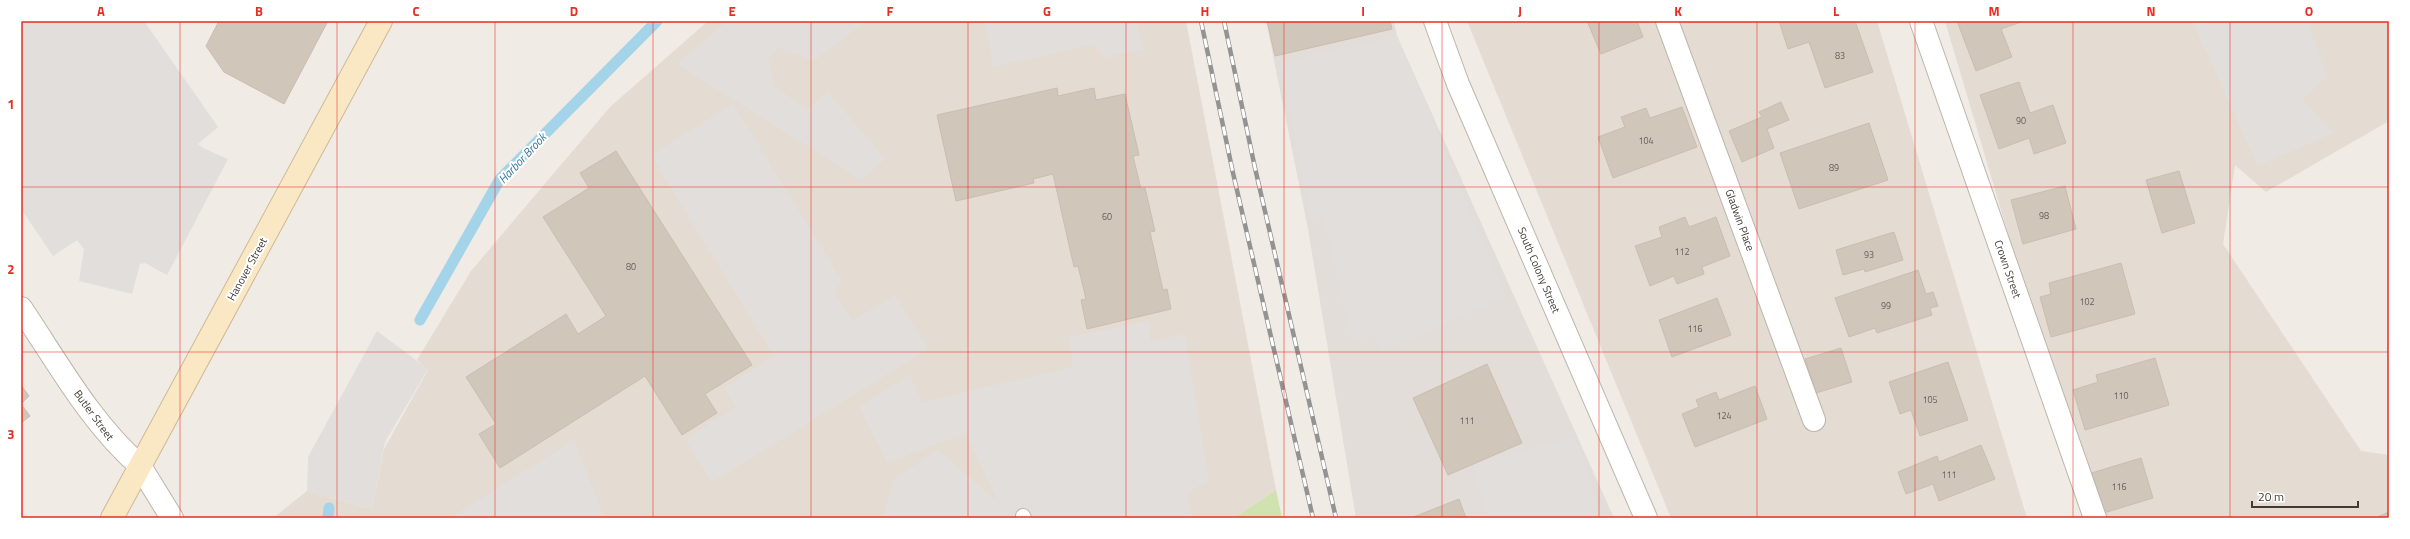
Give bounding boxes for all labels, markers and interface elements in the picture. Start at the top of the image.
text: A [97,1,105,21]
text: B [255,1,263,21]
text: C [412,1,420,21]
text: D [570,1,578,21]
text: E [728,1,736,21]
text: F [887,1,894,21]
text: G [1043,1,1051,21]
text: H [1201,1,1209,21]
text: I [1361,1,1365,21]
text: J [1518,1,1522,21]
text: K [1674,1,1682,21]
text: L [1833,1,1839,21]
text: M [1988,1,2000,21]
text: N [2146,1,2156,21]
text: O [2305,1,2313,21]
house number: 83 [1835,49,1845,62]
text: 1 [7,94,15,114]
house number: 90 [2016,114,2026,127]
water label: Harbor Brook [493,127,552,188]
house number: 104 [1638,134,1654,147]
house number: 89 [1829,161,1839,174]
street label: Gladwin Place [1721,187,1759,254]
house number: 98 [2039,209,2049,222]
house number: 60 [1102,210,1112,223]
street label: South Colony Street [1514,225,1564,315]
street label: Hanover Street [223,234,271,303]
street label: Crown Street [1991,238,2025,300]
house number: 112 [1674,245,1690,258]
house number: 93 [1864,248,1874,261]
text: 2 [7,259,15,279]
house number: 80 [626,260,636,273]
house number: 102 [2079,295,2095,308]
house number: 99 [1881,299,1891,312]
house number: 116 [1687,322,1703,335]
street label: Butler Street [70,386,118,444]
house number: 110 [2113,389,2129,402]
house number: 105 [1922,393,1938,406]
house number: 124 [1716,409,1732,422]
house number: 111 [1459,414,1475,427]
text: 3 [7,424,15,444]
house number: 111 [1941,468,1957,481]
house number: 116 [2111,480,2127,493]
scale bar [2252,483,2358,509]
text: 20 m [2258,487,2284,506]

